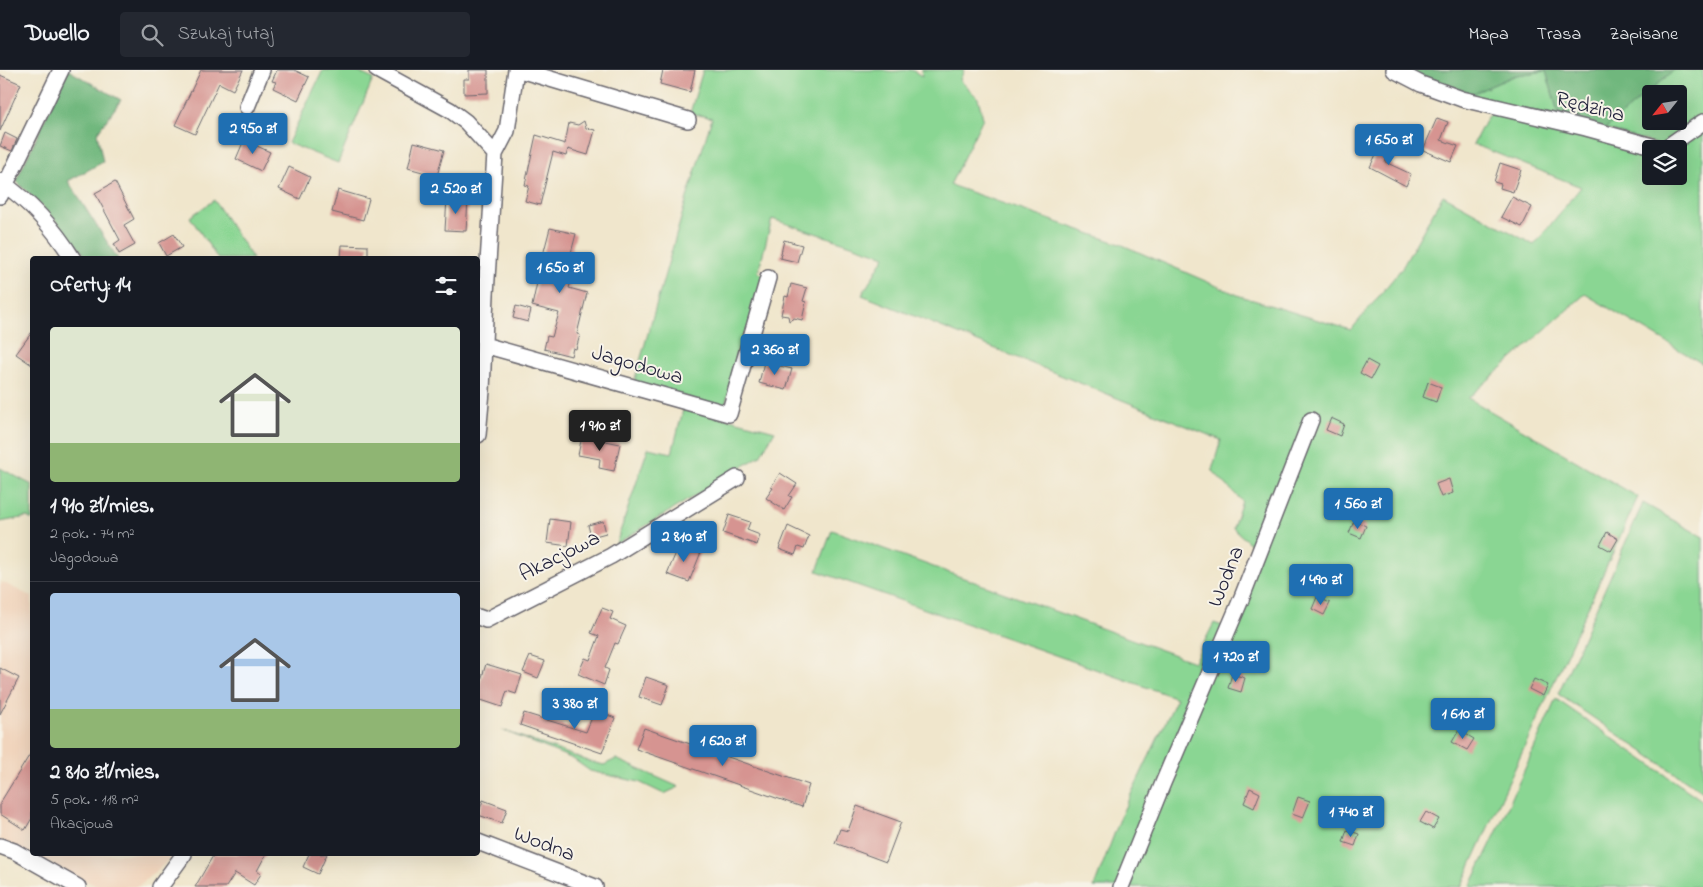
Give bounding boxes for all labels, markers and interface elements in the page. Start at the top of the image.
search box [120,12,470,57]
text: Dwello [25,17,90,52]
icon: search [138,21,166,49]
text: Szukaj tutaj [178,21,273,48]
text: Mapa [1469,22,1509,48]
text: Trasa [1537,22,1581,48]
text: Zapisane [1609,22,1678,48]
street label: Rędzina [1552,84,1628,132]
north arrow [1642,85,1688,130]
map controls [1642,85,1687,185]
pin: 2 950 zł [201,112,305,155]
text: 2 950 zł [229,117,277,141]
pin: 1 650 zł [1337,124,1441,166]
text: 1 650 zł [1366,128,1412,152]
button: layers [1642,140,1687,185]
pin: 2 520 zł [404,172,508,215]
text: 2 520 zł [431,177,481,201]
pin: 1 650 zł [508,252,612,294]
text: 1 650 zł [537,256,583,280]
text: Oferty: 14 [50,271,131,301]
icon: filters [432,272,460,300]
pin: 2 360 zł [723,334,827,376]
street label: Jagodowa [587,338,687,395]
text: 2 360 zł [752,338,798,362]
icon: home [210,360,300,450]
pin: 1 910 zł [548,410,652,452]
text: 1 910 zł [580,414,620,438]
pin: 1 560 zł [1306,488,1410,530]
text: 1 910 zł/mies. [50,492,154,522]
text: 1 560 zł [1335,492,1381,516]
pin: 2 810 zł [632,520,736,563]
text: 2 pok. · 74 m² [50,522,135,546]
street label: Akacjowa [514,523,606,591]
text: 2 810 zł [662,525,706,549]
street label: Wodna [1200,542,1254,612]
text: Jagodowa [50,546,118,570]
pin: 1 490 zł [1269,564,1373,606]
text: 1 490 zł [1300,568,1342,592]
icon: home [210,625,300,715]
pin: 1 720 zł [1184,640,1288,683]
text: 1 720 zł [1214,645,1258,669]
pin: 3 380 zł [523,688,627,730]
text: 3 380 zł [553,692,597,716]
pin: 1 610 zł [1411,698,1515,740]
text: 1 610 zł [1442,702,1484,726]
pin: 1 620 zł [671,724,775,767]
text: 1 620 zł [700,729,746,753]
text: 2 810 zł/mies. [50,758,159,788]
text: 5 pok. · 118 m² [50,788,139,812]
pin: 1 740 zł [1299,796,1403,838]
text: 1 740 zł [1329,800,1373,824]
text: Akacjowa [50,812,113,836]
street label: Wodna [509,819,579,871]

